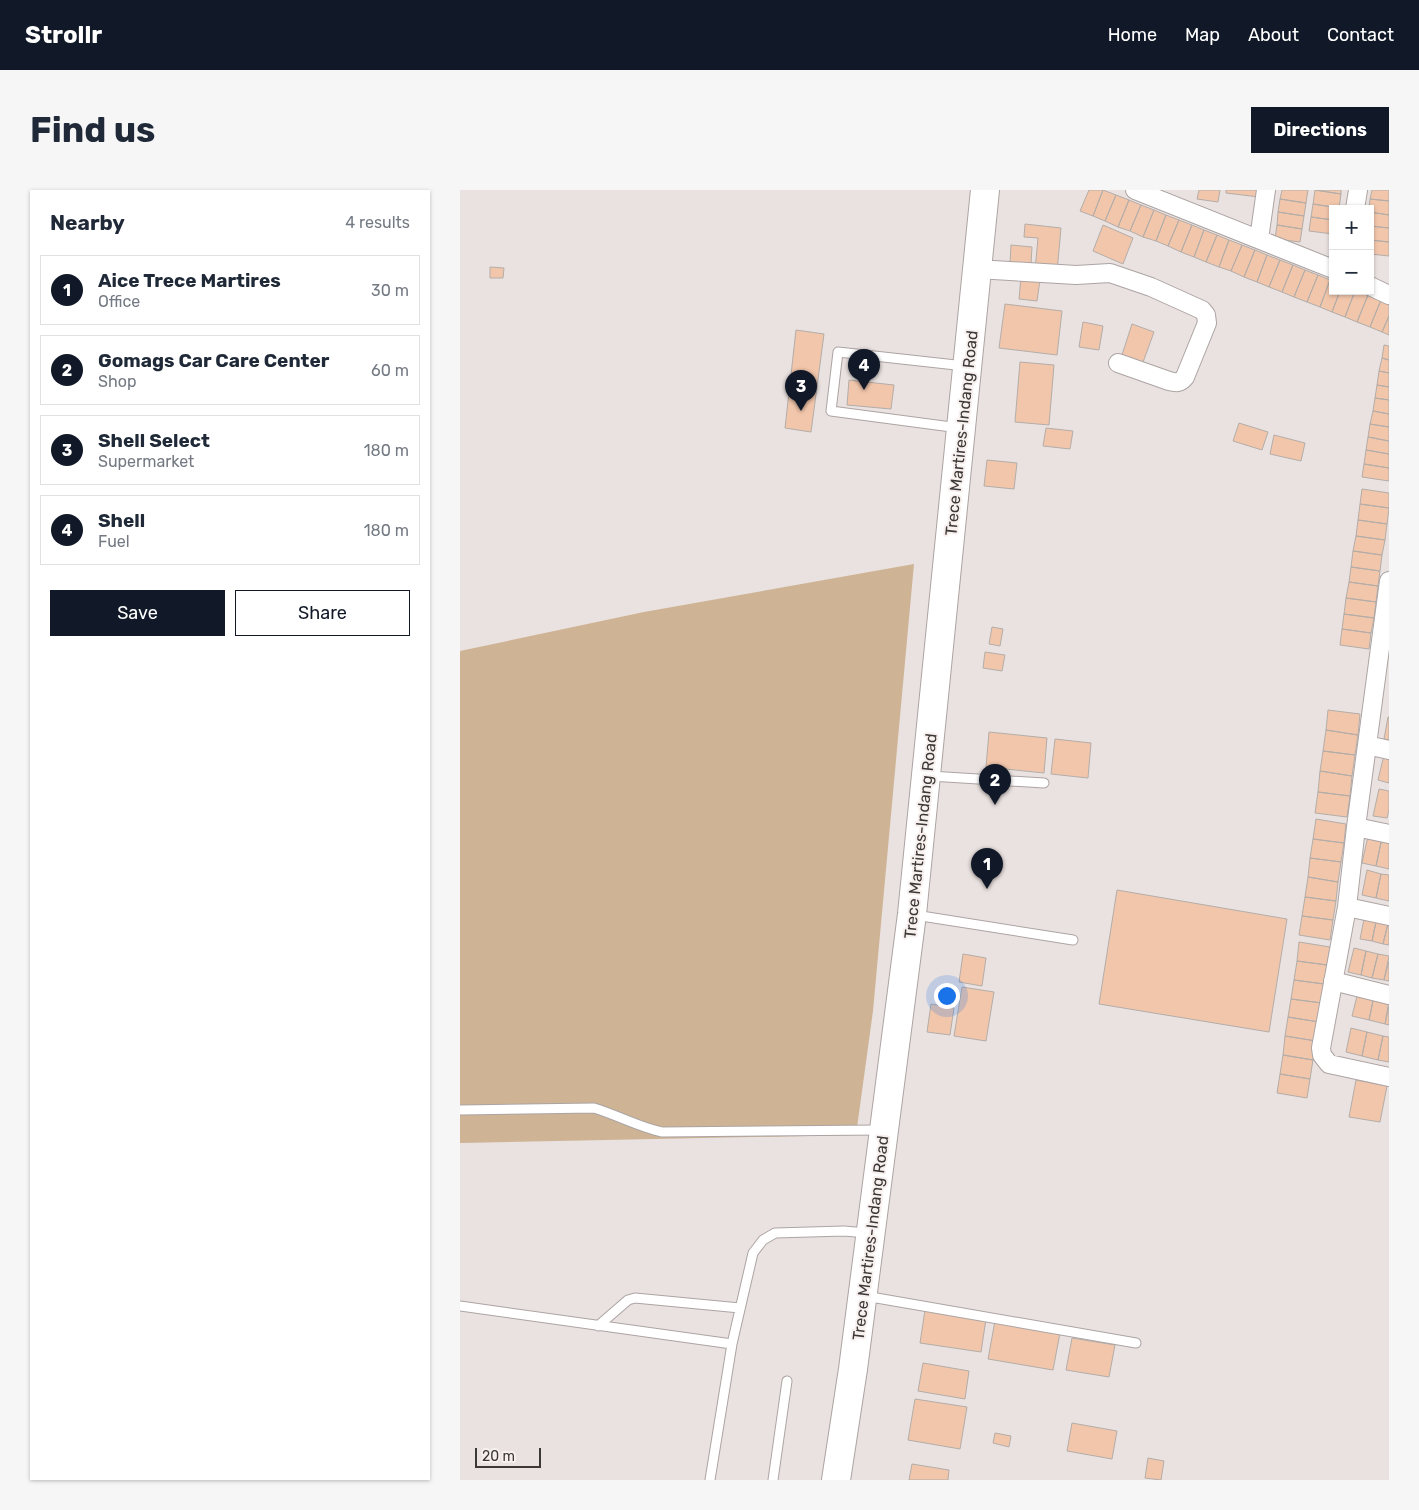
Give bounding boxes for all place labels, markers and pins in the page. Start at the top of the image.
pin: 4 [848,349,880,390]
pin: 3 [785,370,817,411]
pin: 2 [979,764,1011,805]
pin: 1 [971,848,1003,889]

